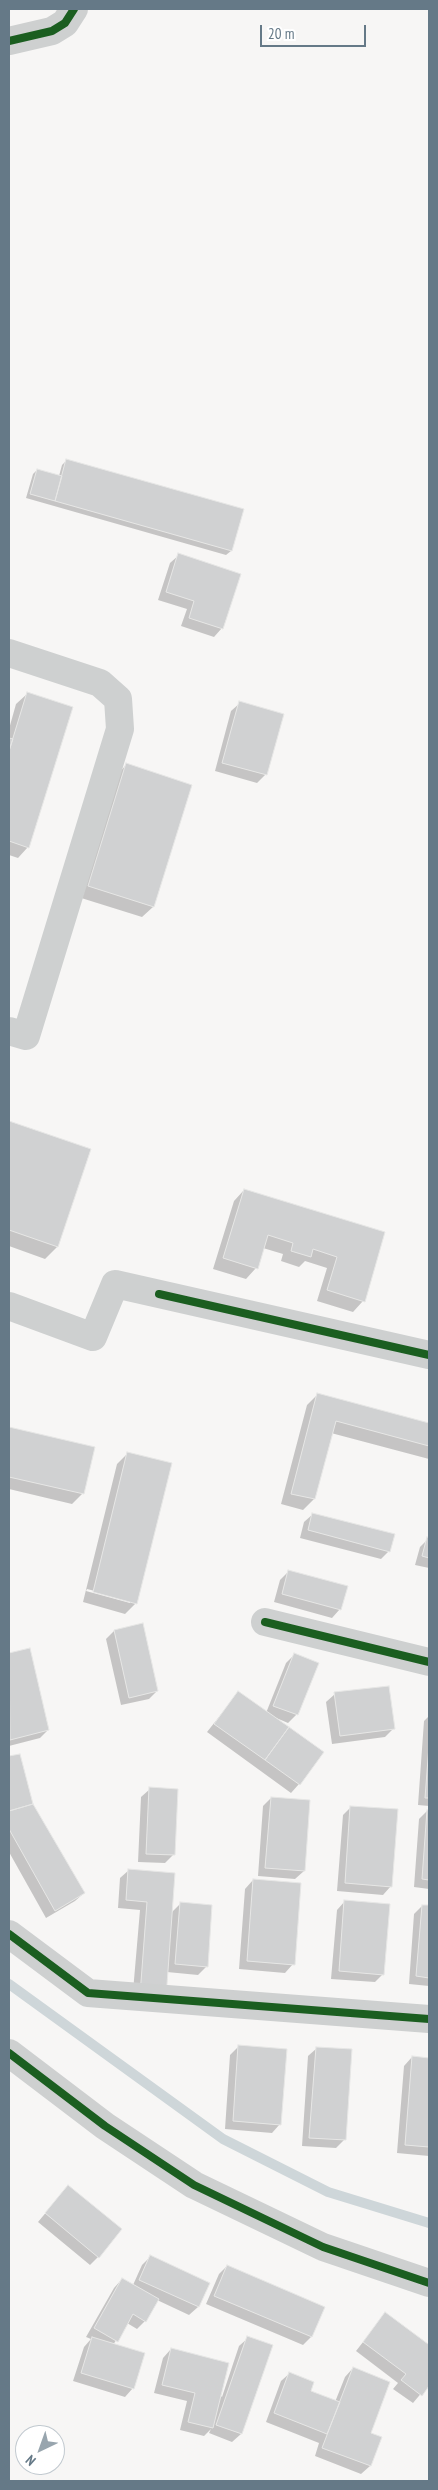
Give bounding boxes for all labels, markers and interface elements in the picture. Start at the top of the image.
scale bar [263,15,369,47]
text: 20 m [268,24,294,43]
north arrow [15,2425,65,2475]
text: N [22,2451,39,2470]

